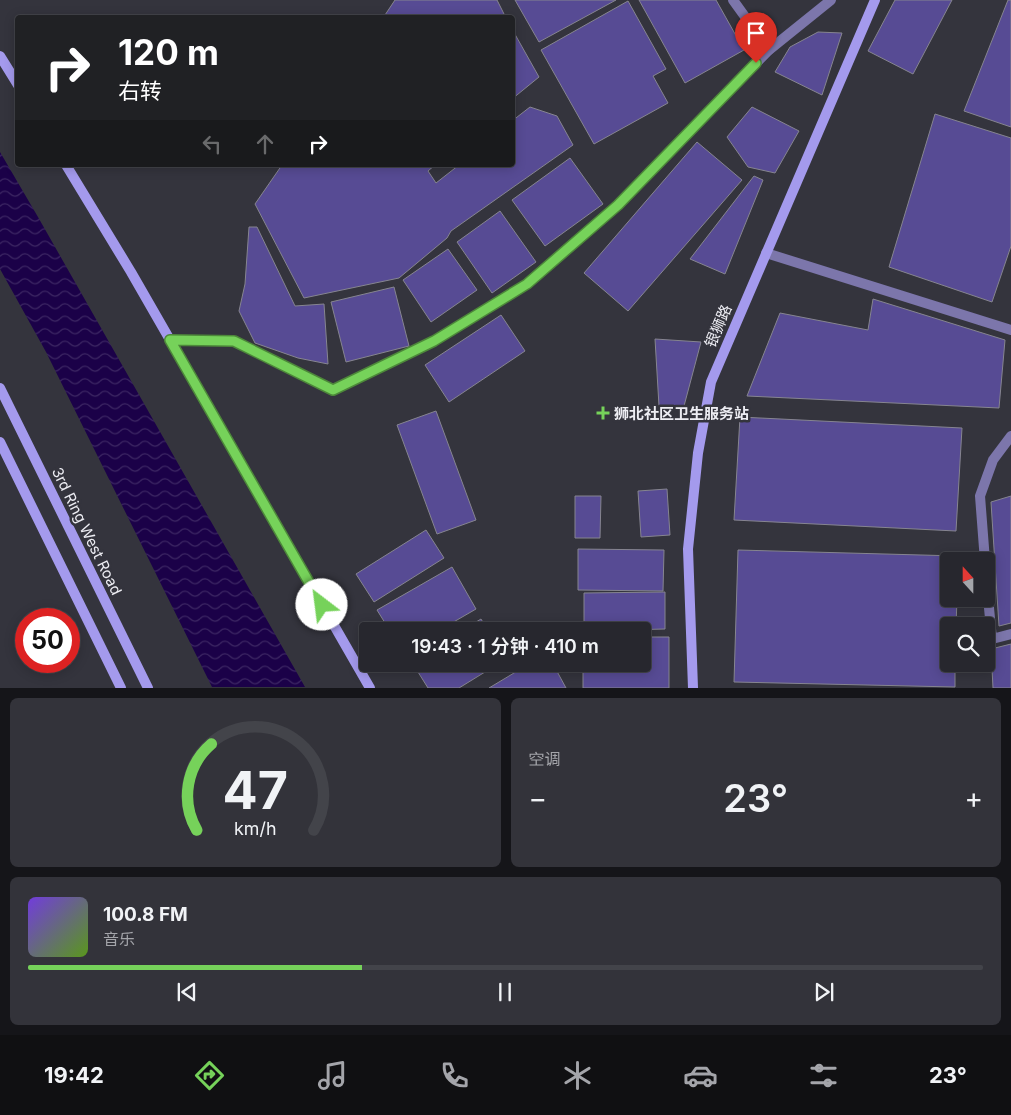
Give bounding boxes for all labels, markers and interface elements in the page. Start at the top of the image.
pin [735,12,777,63]
icon: arrive [742,19,770,47]
text: 120 m [118,31,219,73]
icon: right [35,35,100,100]
text: 右转 [118,78,162,104]
icon: left [198,130,226,158]
icon: ahead [251,130,279,158]
icon: right [304,130,332,158]
street label: 银狮路 [700,302,736,350]
place label: 狮北社区卫生服务站 [614,404,749,423]
marker: 狮北社区卫生服务站 [596,406,610,420]
street label: 3rd Ring West Road [48,464,126,598]
north arrow [940,552,995,608]
map controls [940,552,995,672]
position arrow [295,578,347,630]
speed limit sign: 50 [15,608,80,673]
button: search [940,617,995,672]
text: 19:43 · 1 分钟 · 410 m [411,635,599,658]
text: 空调 [529,749,561,769]
text: 47 [223,759,288,822]
text: 23° [723,775,788,821]
text: − [529,781,547,815]
text: + [964,781,983,815]
text: km/h [234,818,276,839]
text: 100.8 FM [103,903,188,926]
text: 音乐 [103,929,135,949]
icon: previous [173,978,201,1006]
icon: pause [491,978,519,1006]
icon: next [810,978,838,1006]
icon: directions [192,1058,227,1093]
icon: music [315,1058,350,1093]
icon: phone [437,1058,472,1093]
icon: climate [560,1058,595,1093]
icon: car [683,1058,718,1093]
icon: filters [806,1058,841,1093]
text: 19:42 [44,1062,104,1088]
text: 23° [929,1062,967,1088]

